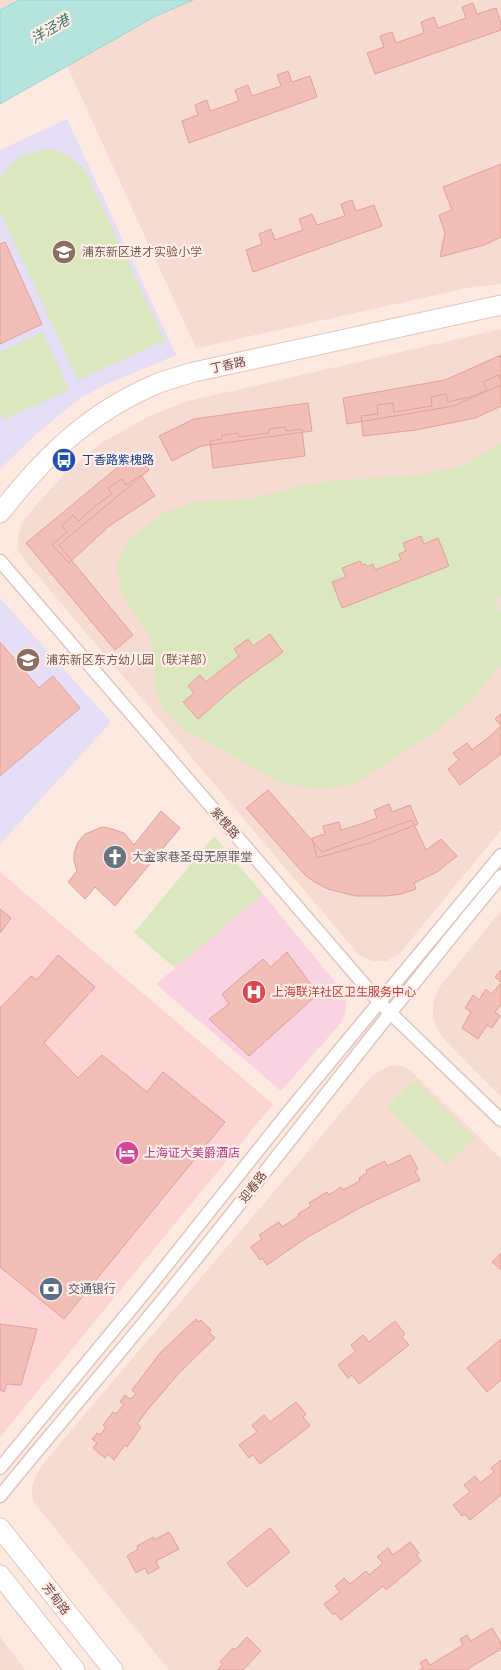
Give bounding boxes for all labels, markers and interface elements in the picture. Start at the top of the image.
water label: 洋泾港 [28,11,74,46]
school or university icon: 浦东新区进才实验小学 [51,239,77,265]
place label: 浦东新区进才实验小学 [82,245,202,259]
street label: 丁香路 [209,354,247,376]
bus stop icon: 丁香路紫槐路 [51,447,77,473]
place label: 丁香路紫槐路 [82,453,154,467]
school or university icon: 浦东新区东方幼儿园（联洋部） [15,647,41,673]
place label: 浦东新区东方幼儿园（联洋部） [46,653,214,667]
street label: 紫槐路 [208,805,242,841]
church icon: 大金家巷圣母无原罪堂 [102,844,128,870]
place label: 大金家巷圣母无原罪堂 [132,850,252,864]
hospital icon: 上海联洋社区卫生服务中心 [241,979,267,1005]
place label: 上海联洋社区卫生服务中心 [272,985,416,999]
hotel icon: 上海证大美爵酒店 [114,1140,140,1166]
place label: 上海证大美爵酒店 [144,1146,240,1160]
street label: 迎春路 [236,1169,270,1205]
bank icon: 交通银行 [38,1276,64,1302]
place label: 交通银行 [68,1282,116,1296]
street label: 芳甸路 [39,1581,73,1617]

